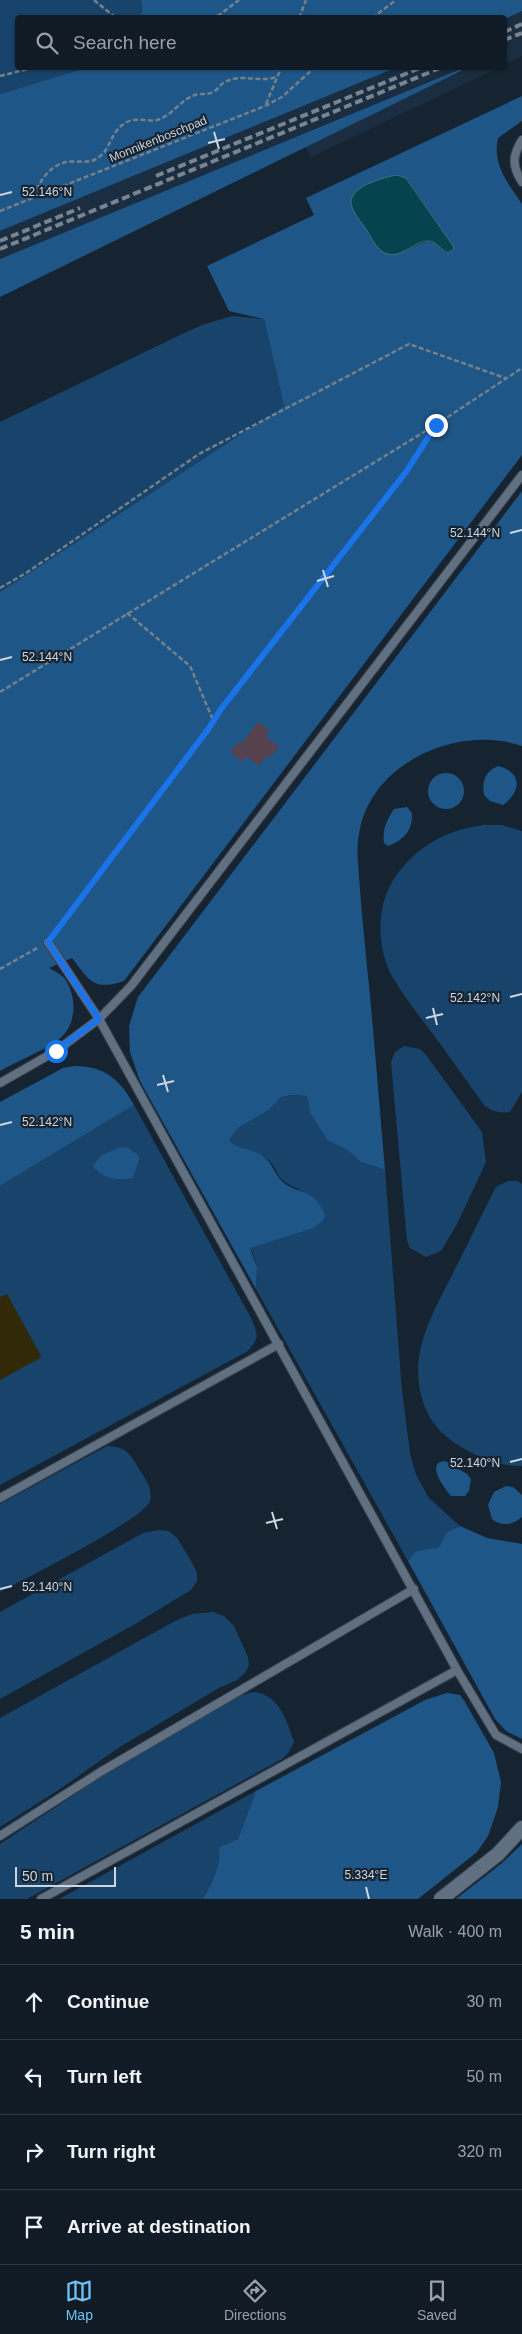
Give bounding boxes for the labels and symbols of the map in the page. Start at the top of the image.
street label: Monnikenboschpad [107,113,209,165]
text: 52.146°N [22,185,72,199]
route end [425,414,448,437]
text: 52.144°N [450,526,500,540]
text: 52.144°N [22,650,72,664]
text: 52.142°N [450,991,500,1005]
route start [45,1040,68,1063]
text: 52.142°N [22,1115,72,1129]
text: 52.140°N [450,1456,500,1470]
text: 52.140°N [22,1580,72,1594]
scale bar [15,1864,116,1887]
text: 5.334°E [345,1868,387,1882]

